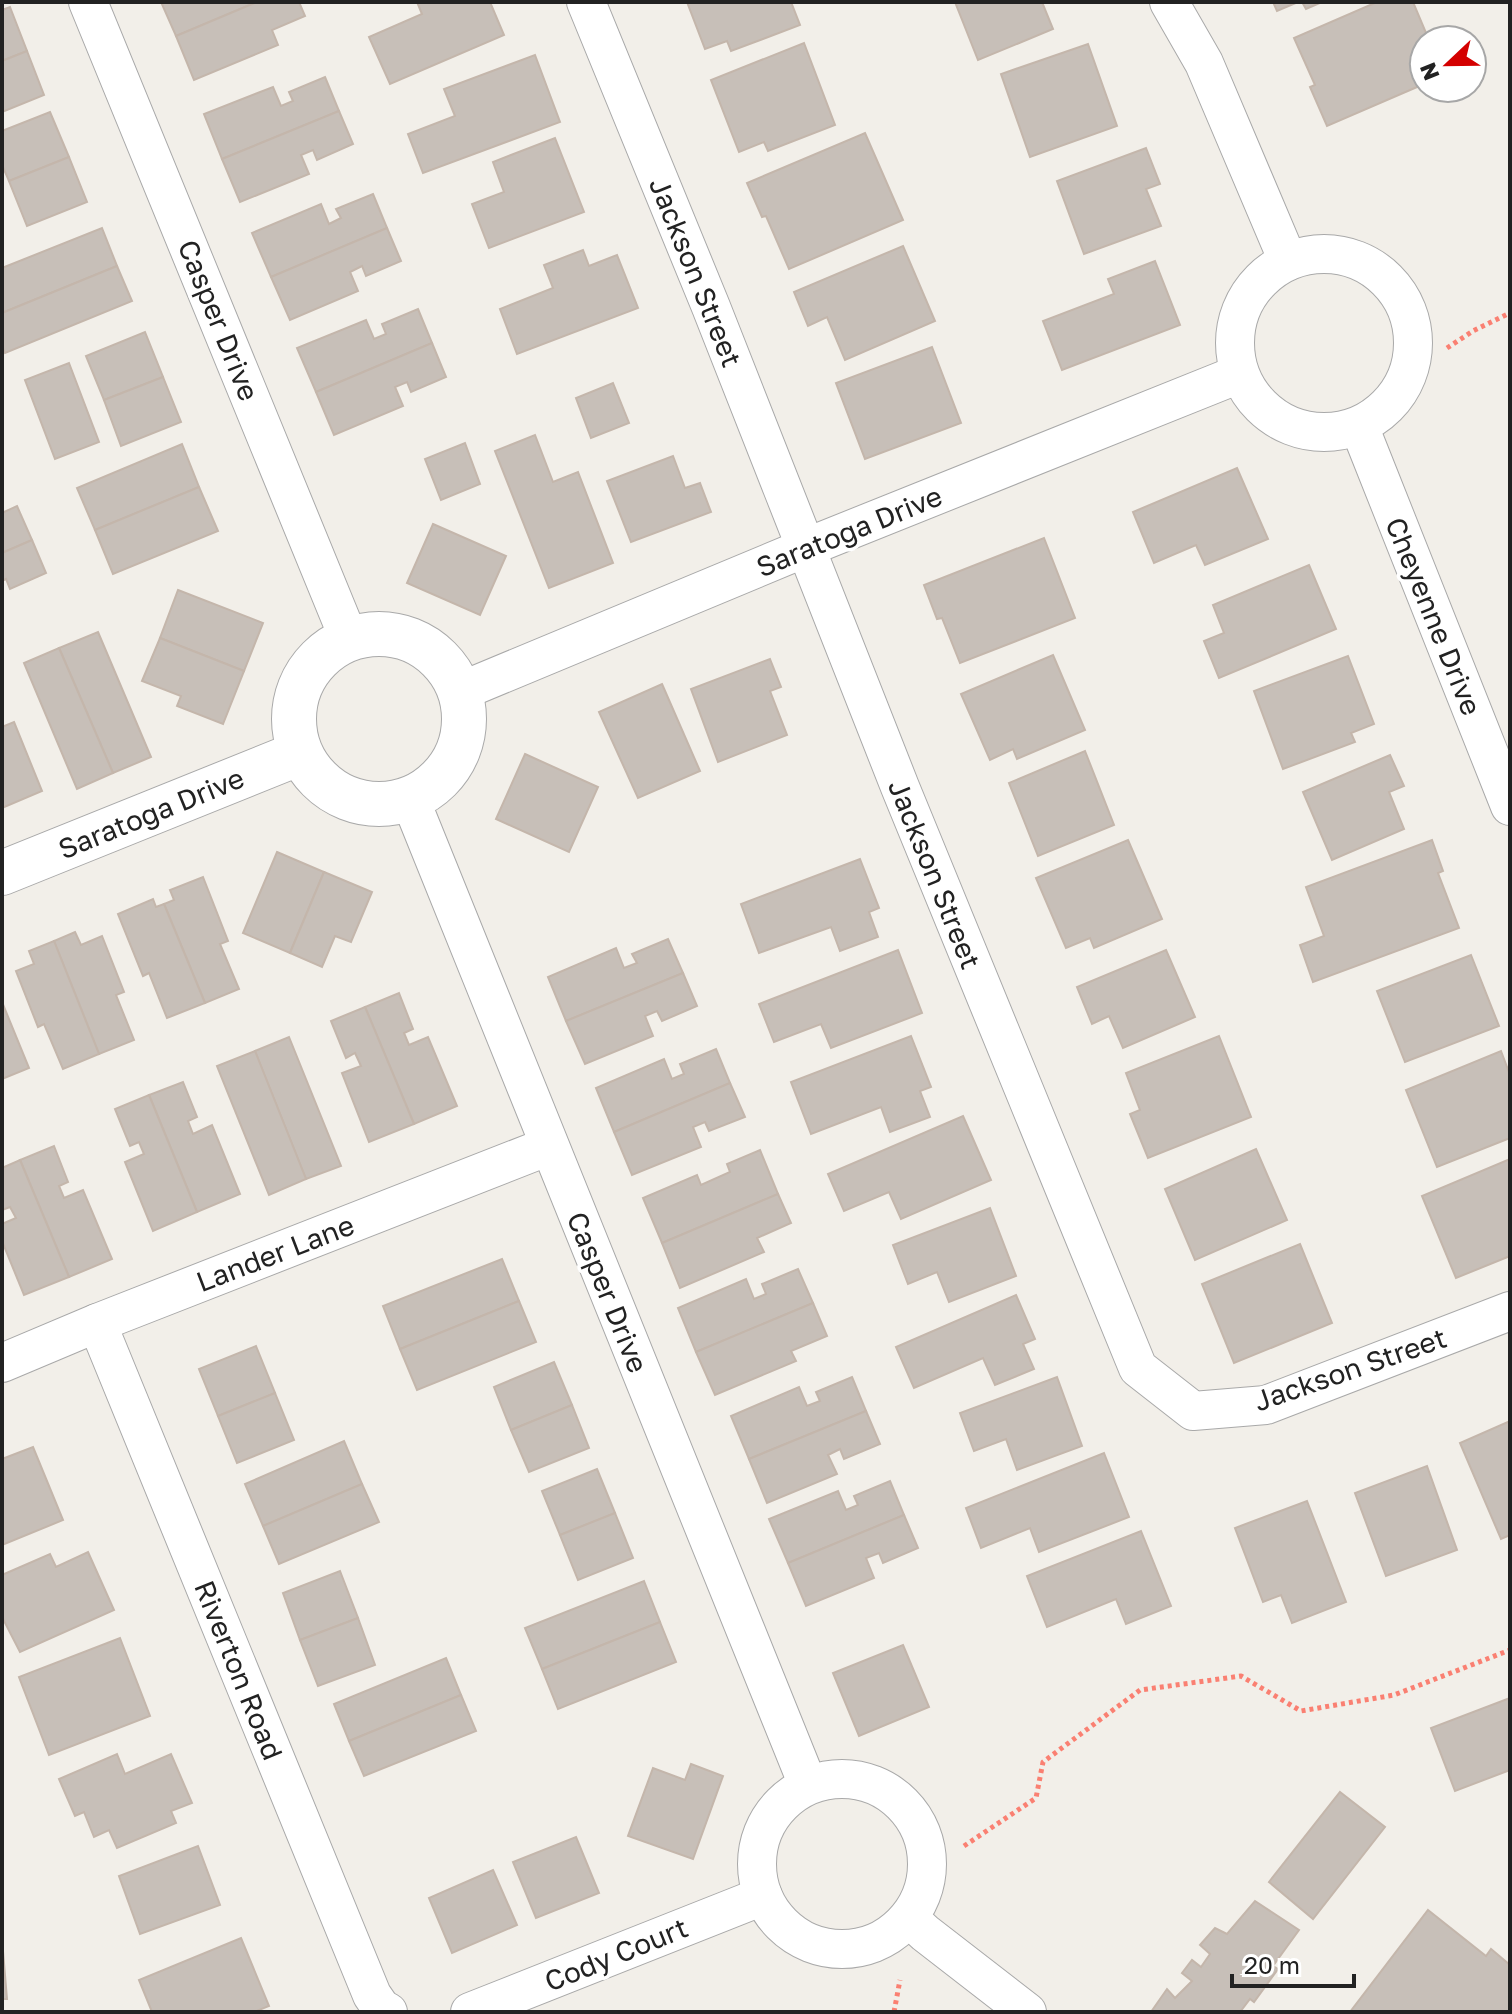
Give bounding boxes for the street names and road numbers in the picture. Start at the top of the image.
street label: Jackson Street [643,173,749,371]
street label: Casper Drive [172,235,266,405]
street label: Saratoga Drive [751,479,947,583]
street label: Cheyenne Drive [1379,512,1489,720]
street label: Saratoga Drive [53,761,249,865]
street label: Jackson Street [882,775,988,973]
street label: Casper Drive [561,1207,655,1377]
street label: Lander Lane [192,1208,358,1298]
street label: Jackson Street [1250,1321,1450,1417]
street label: Riverton Road [188,1576,290,1764]
street label: Cody Court [540,1910,692,1998]

